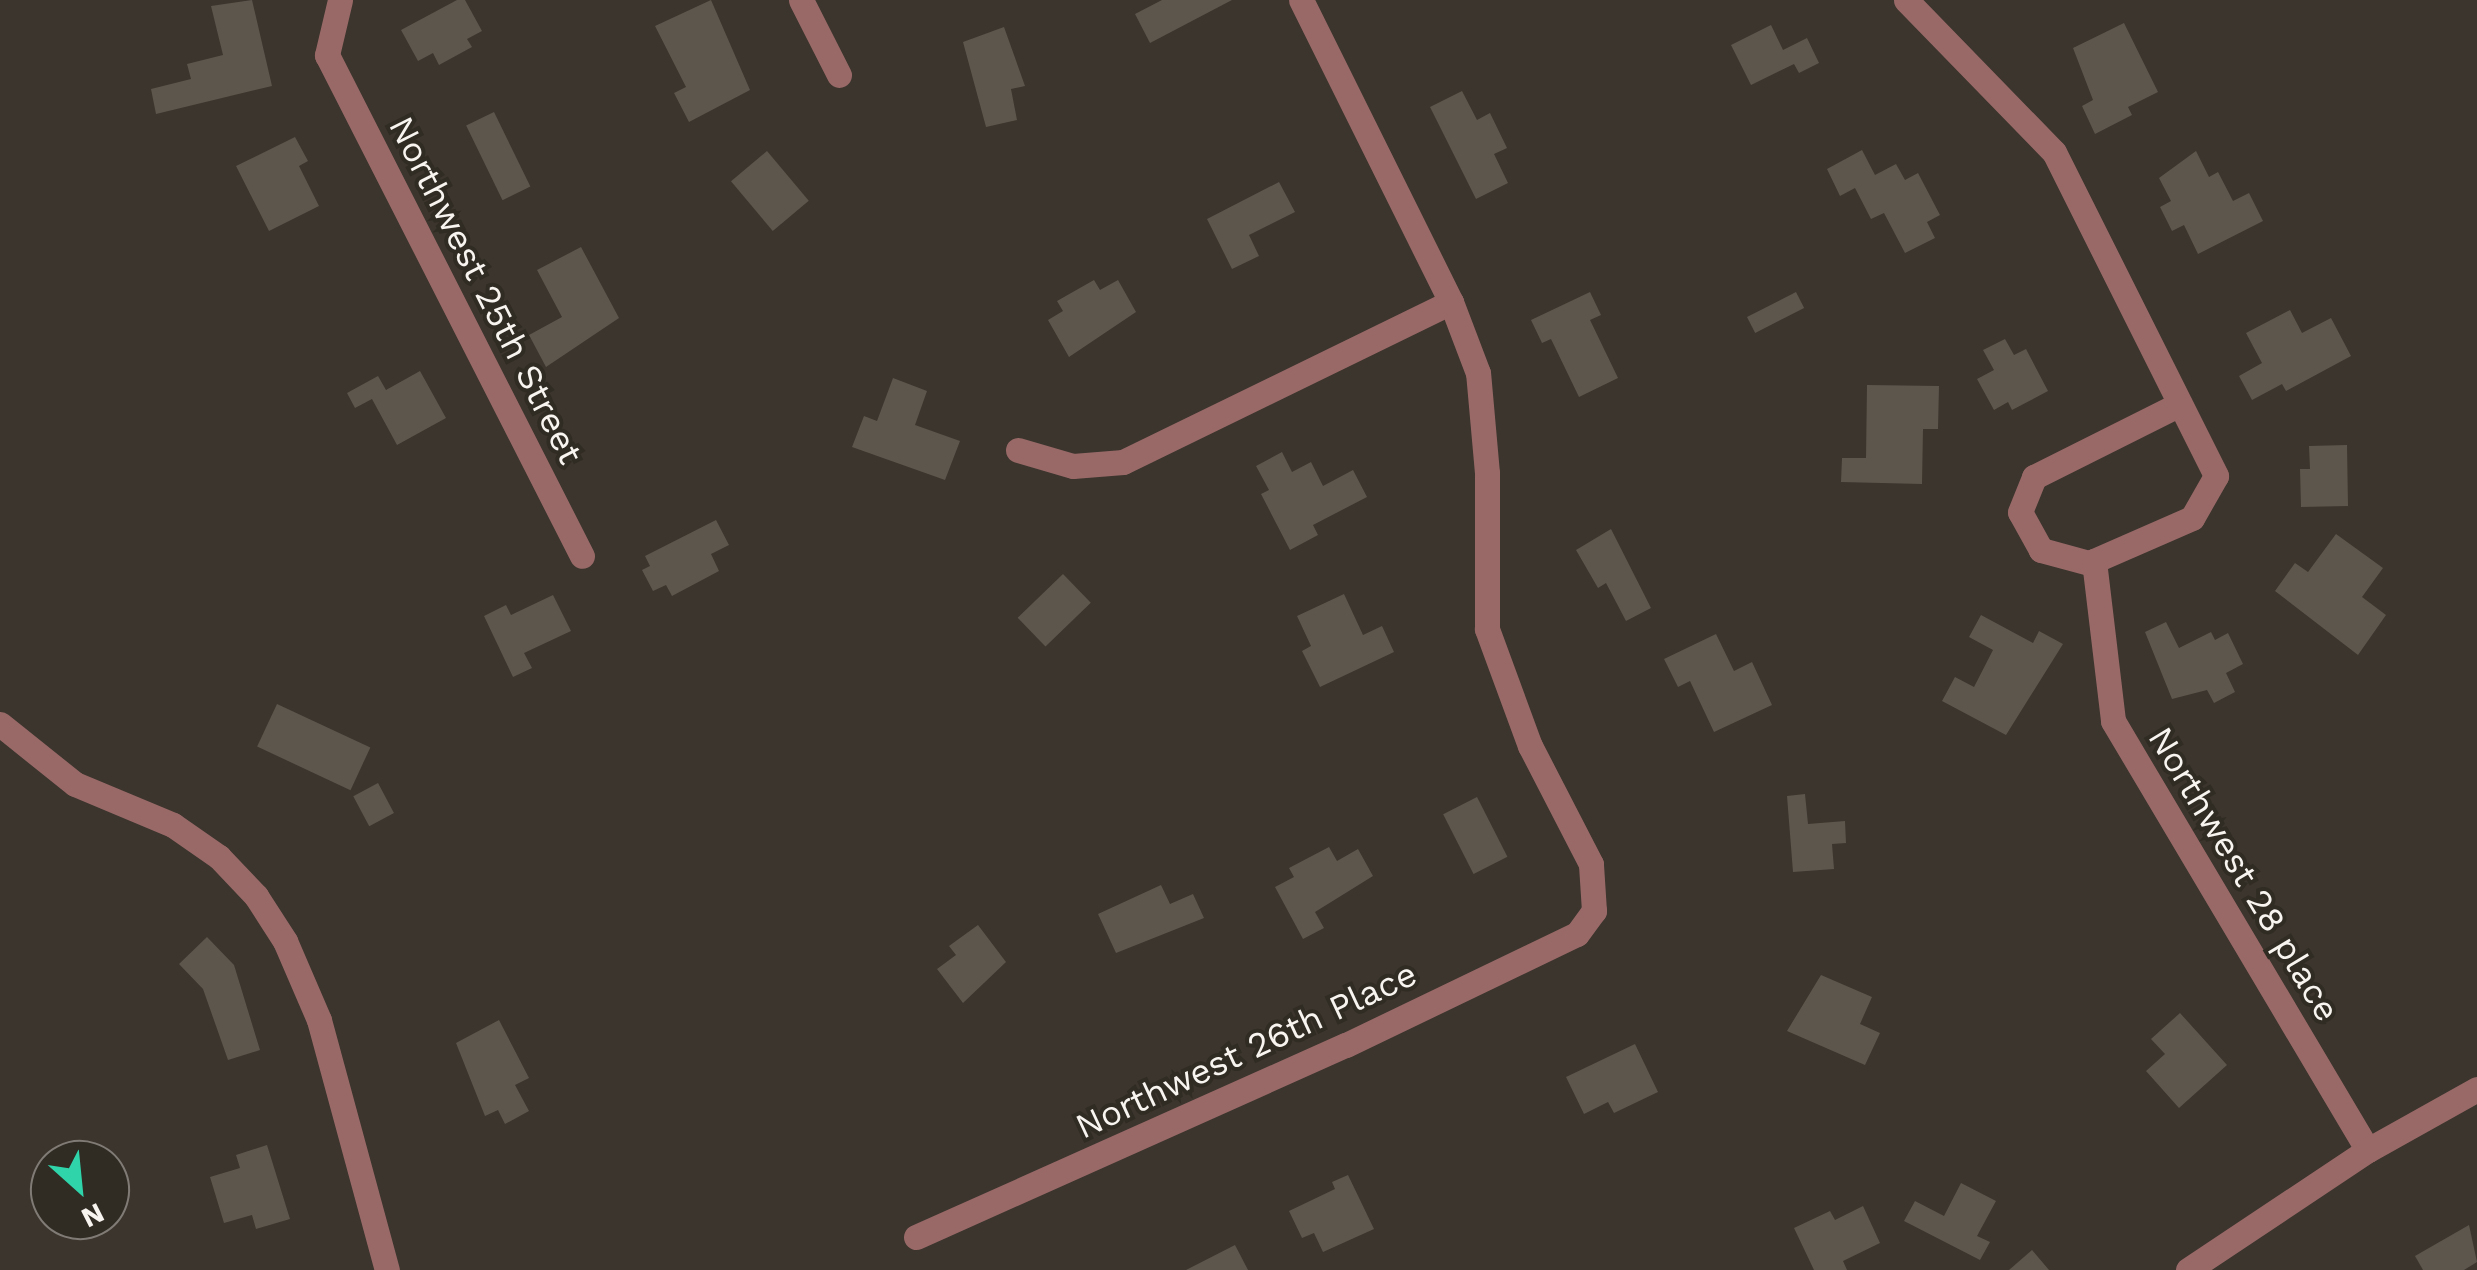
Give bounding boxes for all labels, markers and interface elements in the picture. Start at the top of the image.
street label: Northwest 25th Street [380,109,592,471]
street label: Northwest 28 place [2140,719,2348,1029]
street label: Northwest 26th Place [1069,953,1423,1147]
north arrow [30,1140,130,1240]
text: N [76,1196,110,1235]

